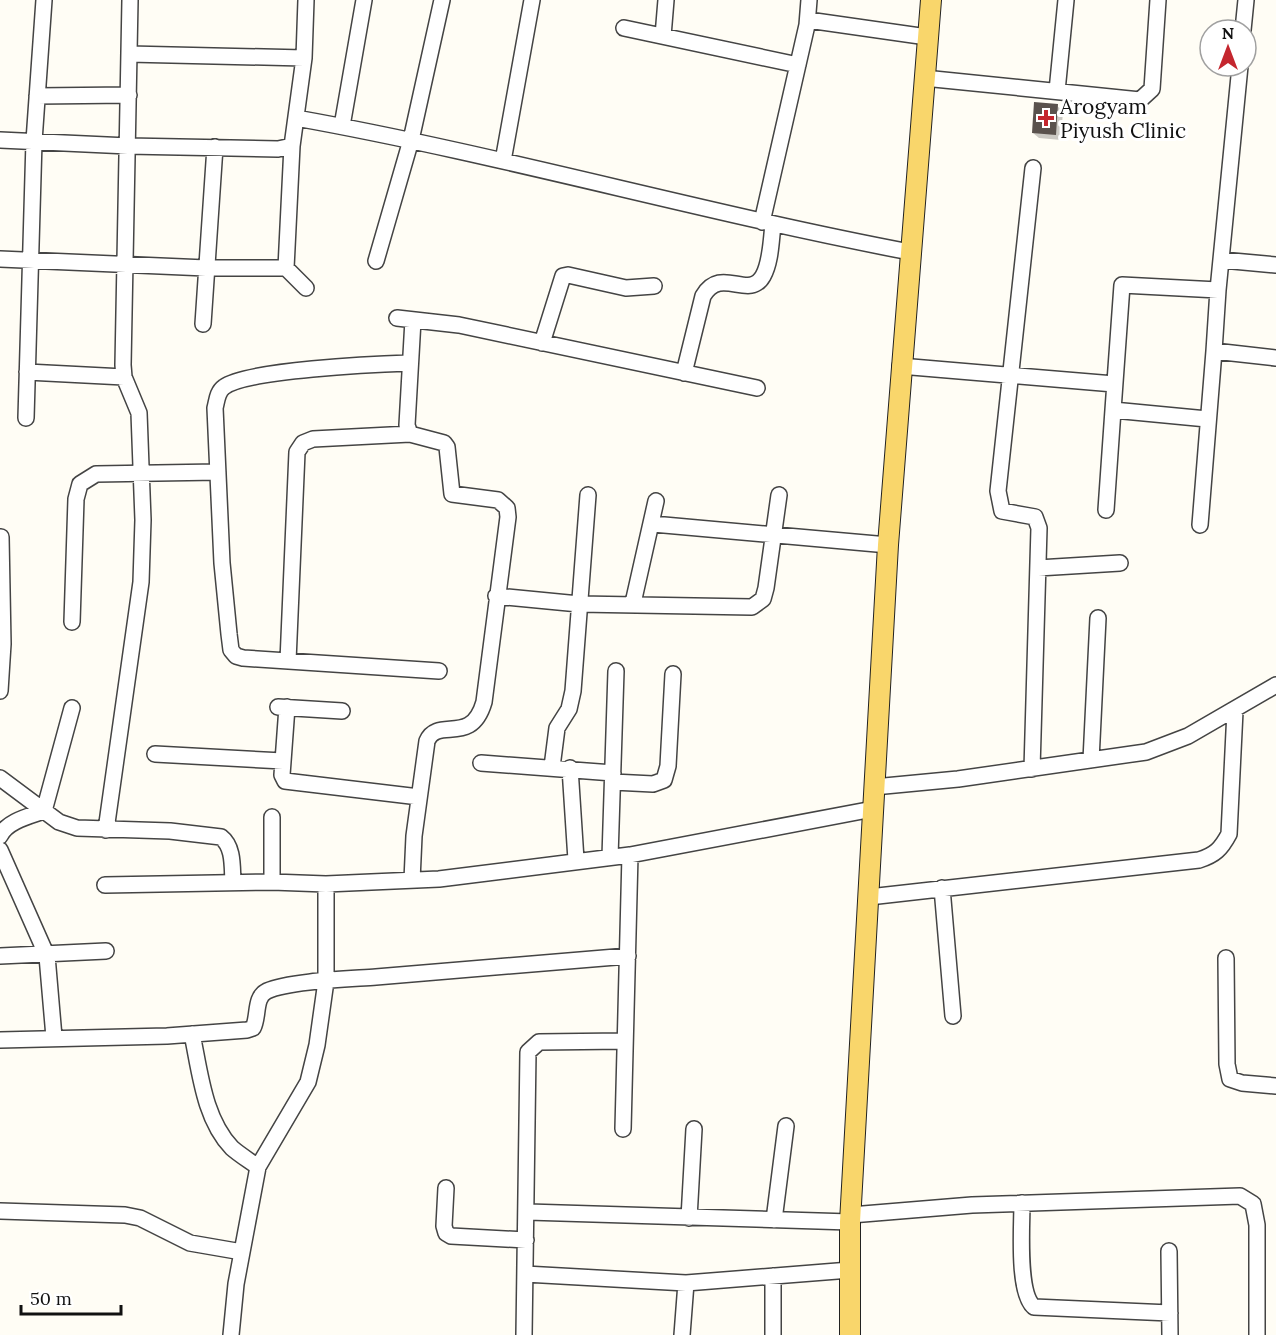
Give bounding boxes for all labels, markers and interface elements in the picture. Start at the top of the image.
north arrow [1198,18,1258,78]
text: N [1222,23,1234,43]
place label: Arogyam Piyush Clinic [1059,93,1186,144]
marker: Arogyam Piyush Clinic [1037,109,1055,127]
scale bar [21,1278,122,1316]
text: 50 m [30,1287,72,1310]

